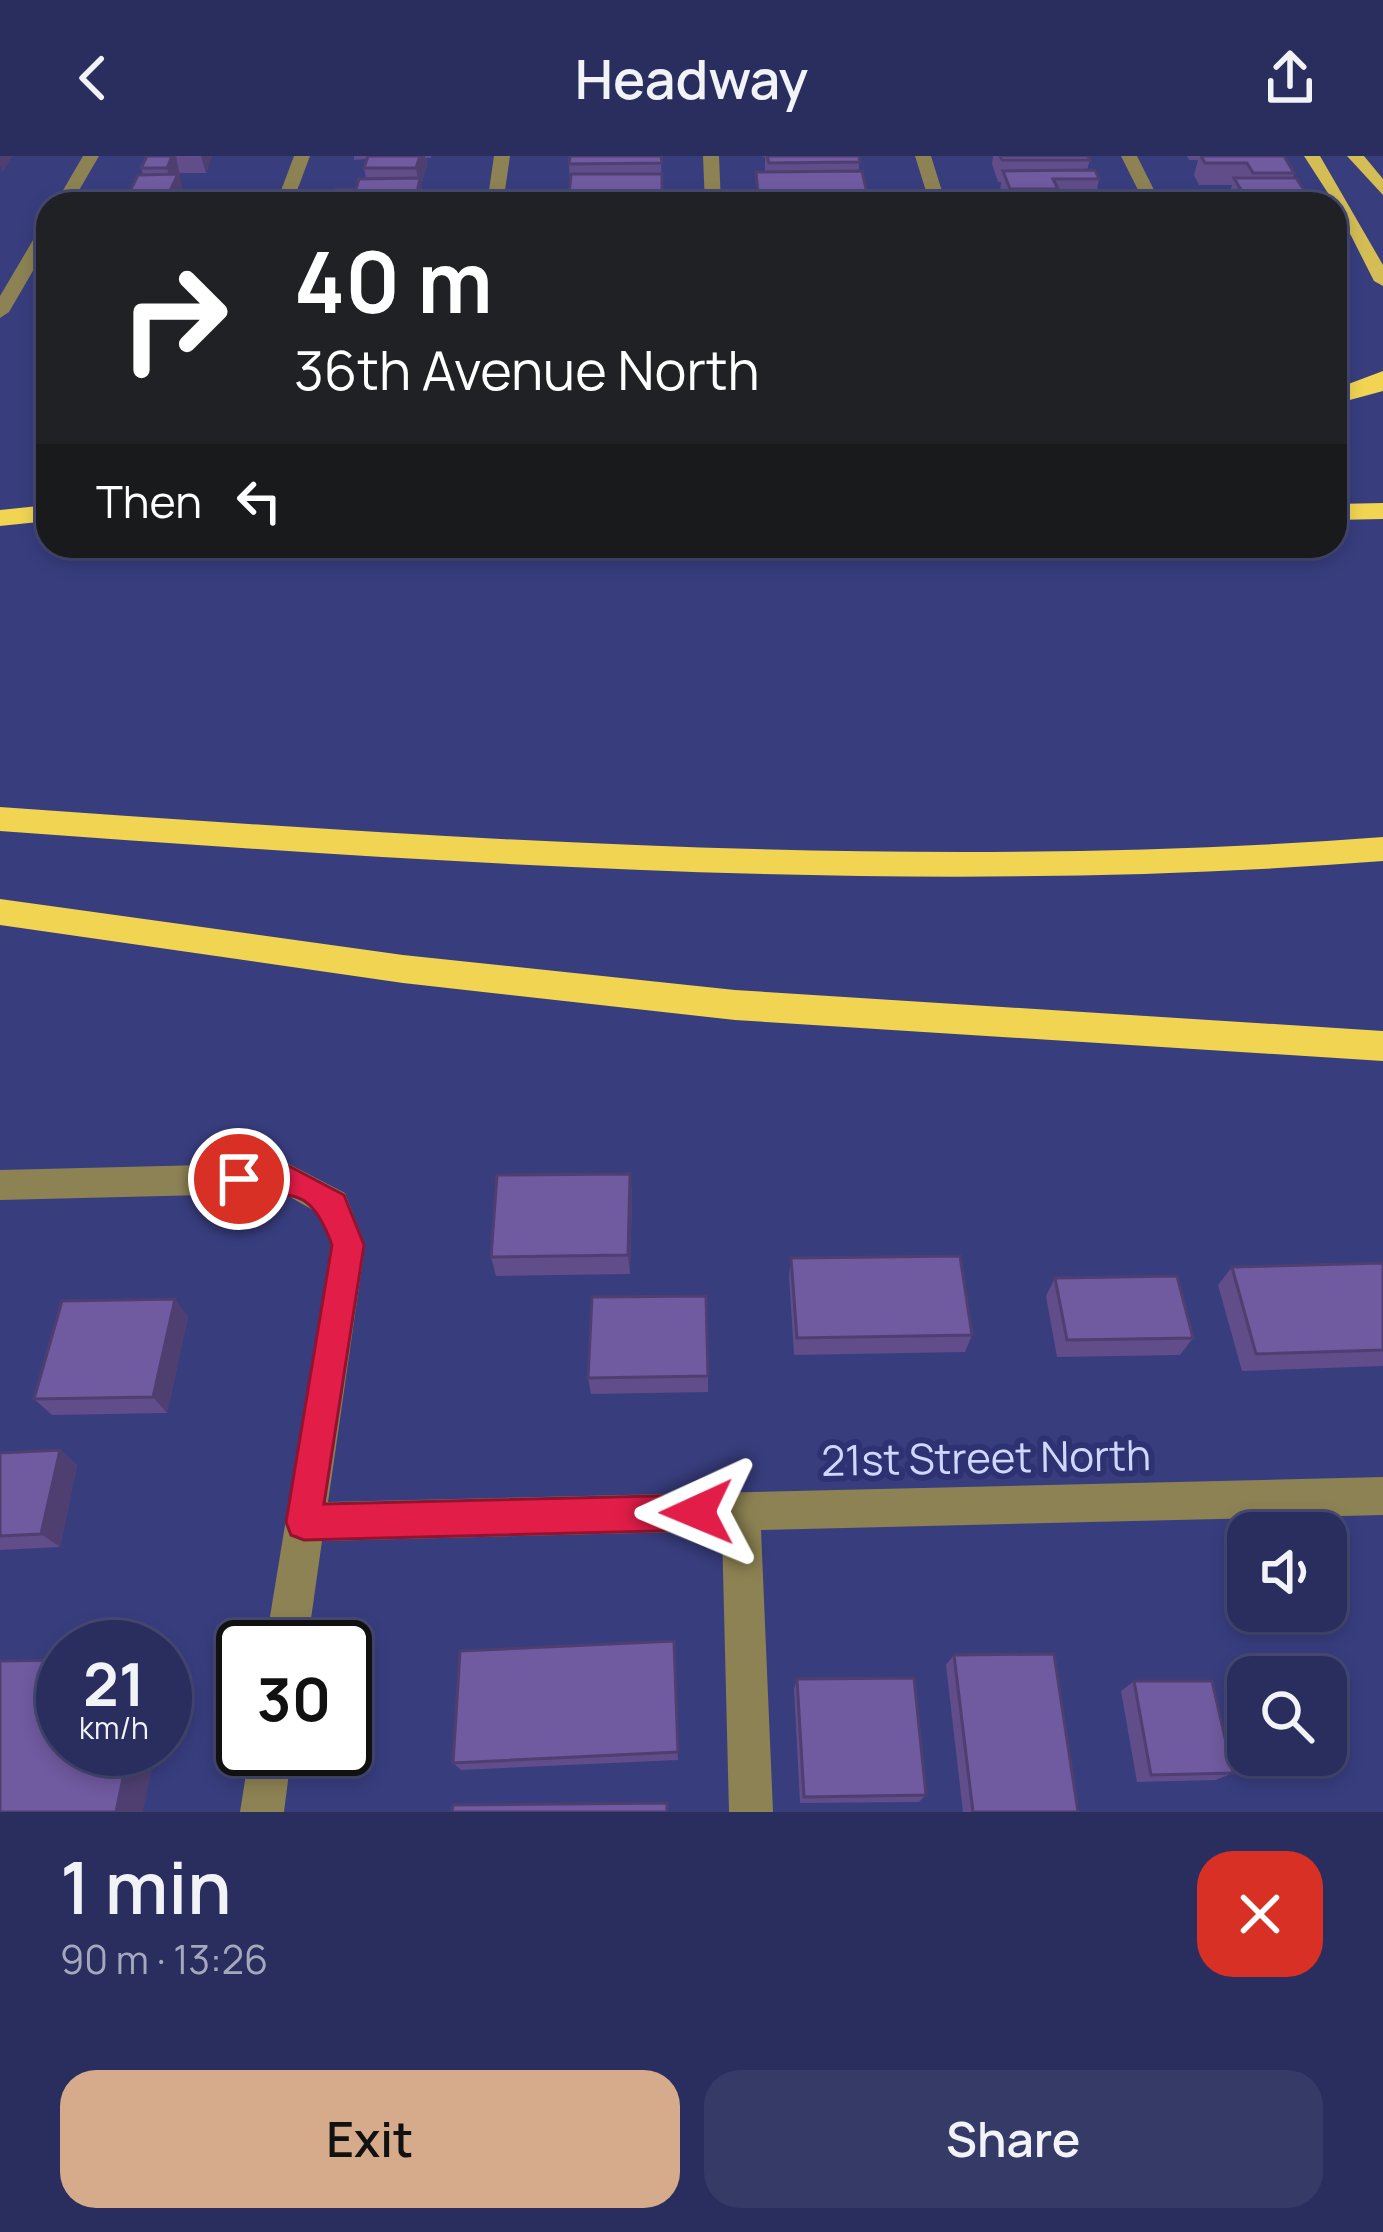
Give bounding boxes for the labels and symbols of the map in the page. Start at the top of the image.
pin [188,1128,290,1230]
street label: 21st Street North [821,1425,1151,1489]
position arrow [634,1449,760,1575]
speed limit sign: 30 [216,1620,372,1776]

